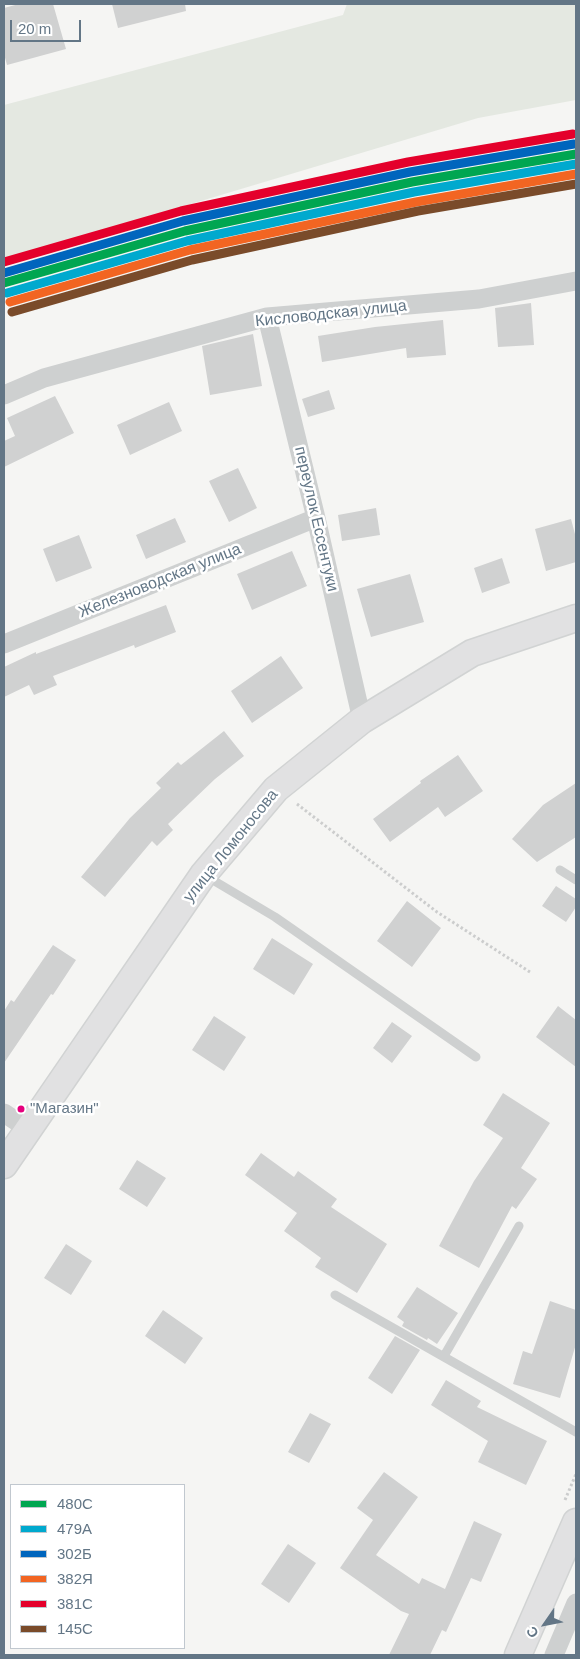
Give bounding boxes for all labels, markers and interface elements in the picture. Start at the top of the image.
scale bar [12,10,84,42]
text: 20 m [18,20,51,37]
street label: Кисловодская улица [254,296,408,332]
street label: переулок Ессентуки [290,445,342,593]
street label: Железноводская улица [76,540,244,622]
street label: улица Ломоносова [180,786,282,906]
place label: "Магазин" [30,1100,99,1118]
marker: "Магазин" [16,1104,26,1114]
legend [10,1484,185,1649]
text: 480С [57,1495,93,1512]
text: 479А [57,1520,92,1537]
text: 302Б [57,1545,92,1562]
text: 382Я [57,1570,93,1587]
text: 381С [57,1595,93,1612]
north arrow [520,1599,570,1649]
text: 145С [57,1620,93,1637]
text: С [523,1624,542,1641]

